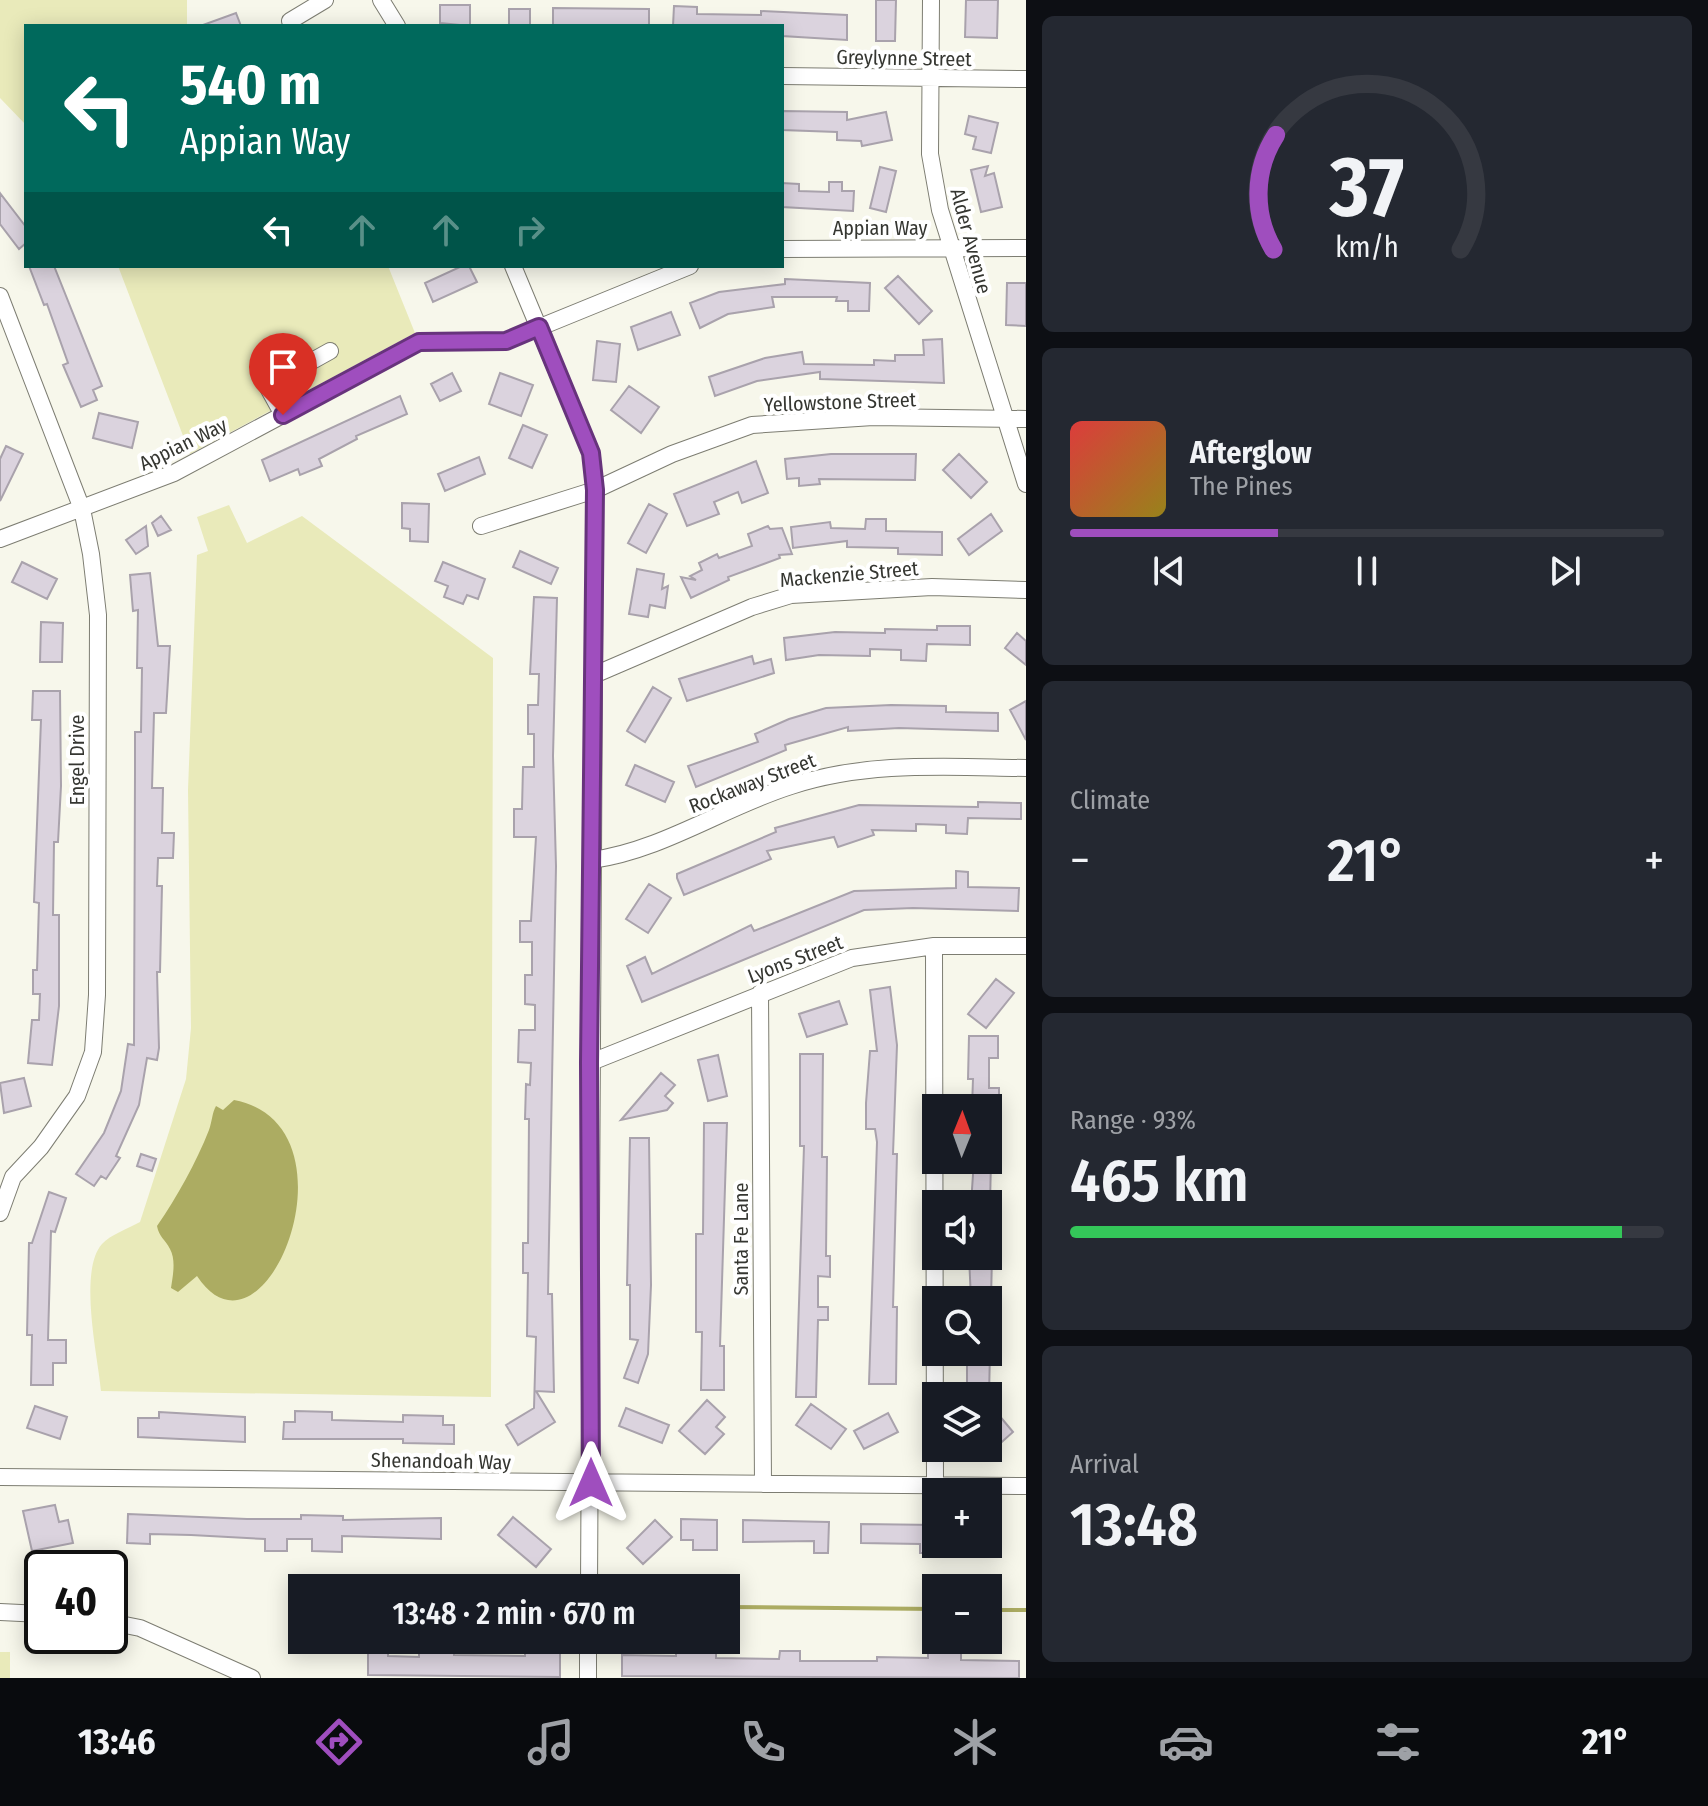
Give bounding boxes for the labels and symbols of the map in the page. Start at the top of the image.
street label: Greylynne Street [836,45,972,71]
street label: Alder Avenue [945,186,997,296]
street label: Appian Way [833,216,927,240]
pin [249,333,317,415]
street label: Yellowstone Street [763,387,917,417]
street label: Appian Way [135,412,231,476]
street label: Mackenzie Street [779,556,920,592]
street label: Engel Drive [65,715,89,806]
street label: Rockaway Street [685,748,819,818]
street label: Lyons Street [744,930,846,988]
north arrow [922,1094,1002,1174]
street label: Santa Fe Lane [729,1183,753,1295]
position arrow [549,1441,633,1525]
street label: Shenandoah Way [371,1448,511,1474]
speed limit sign: 40 [24,1550,128,1654]

